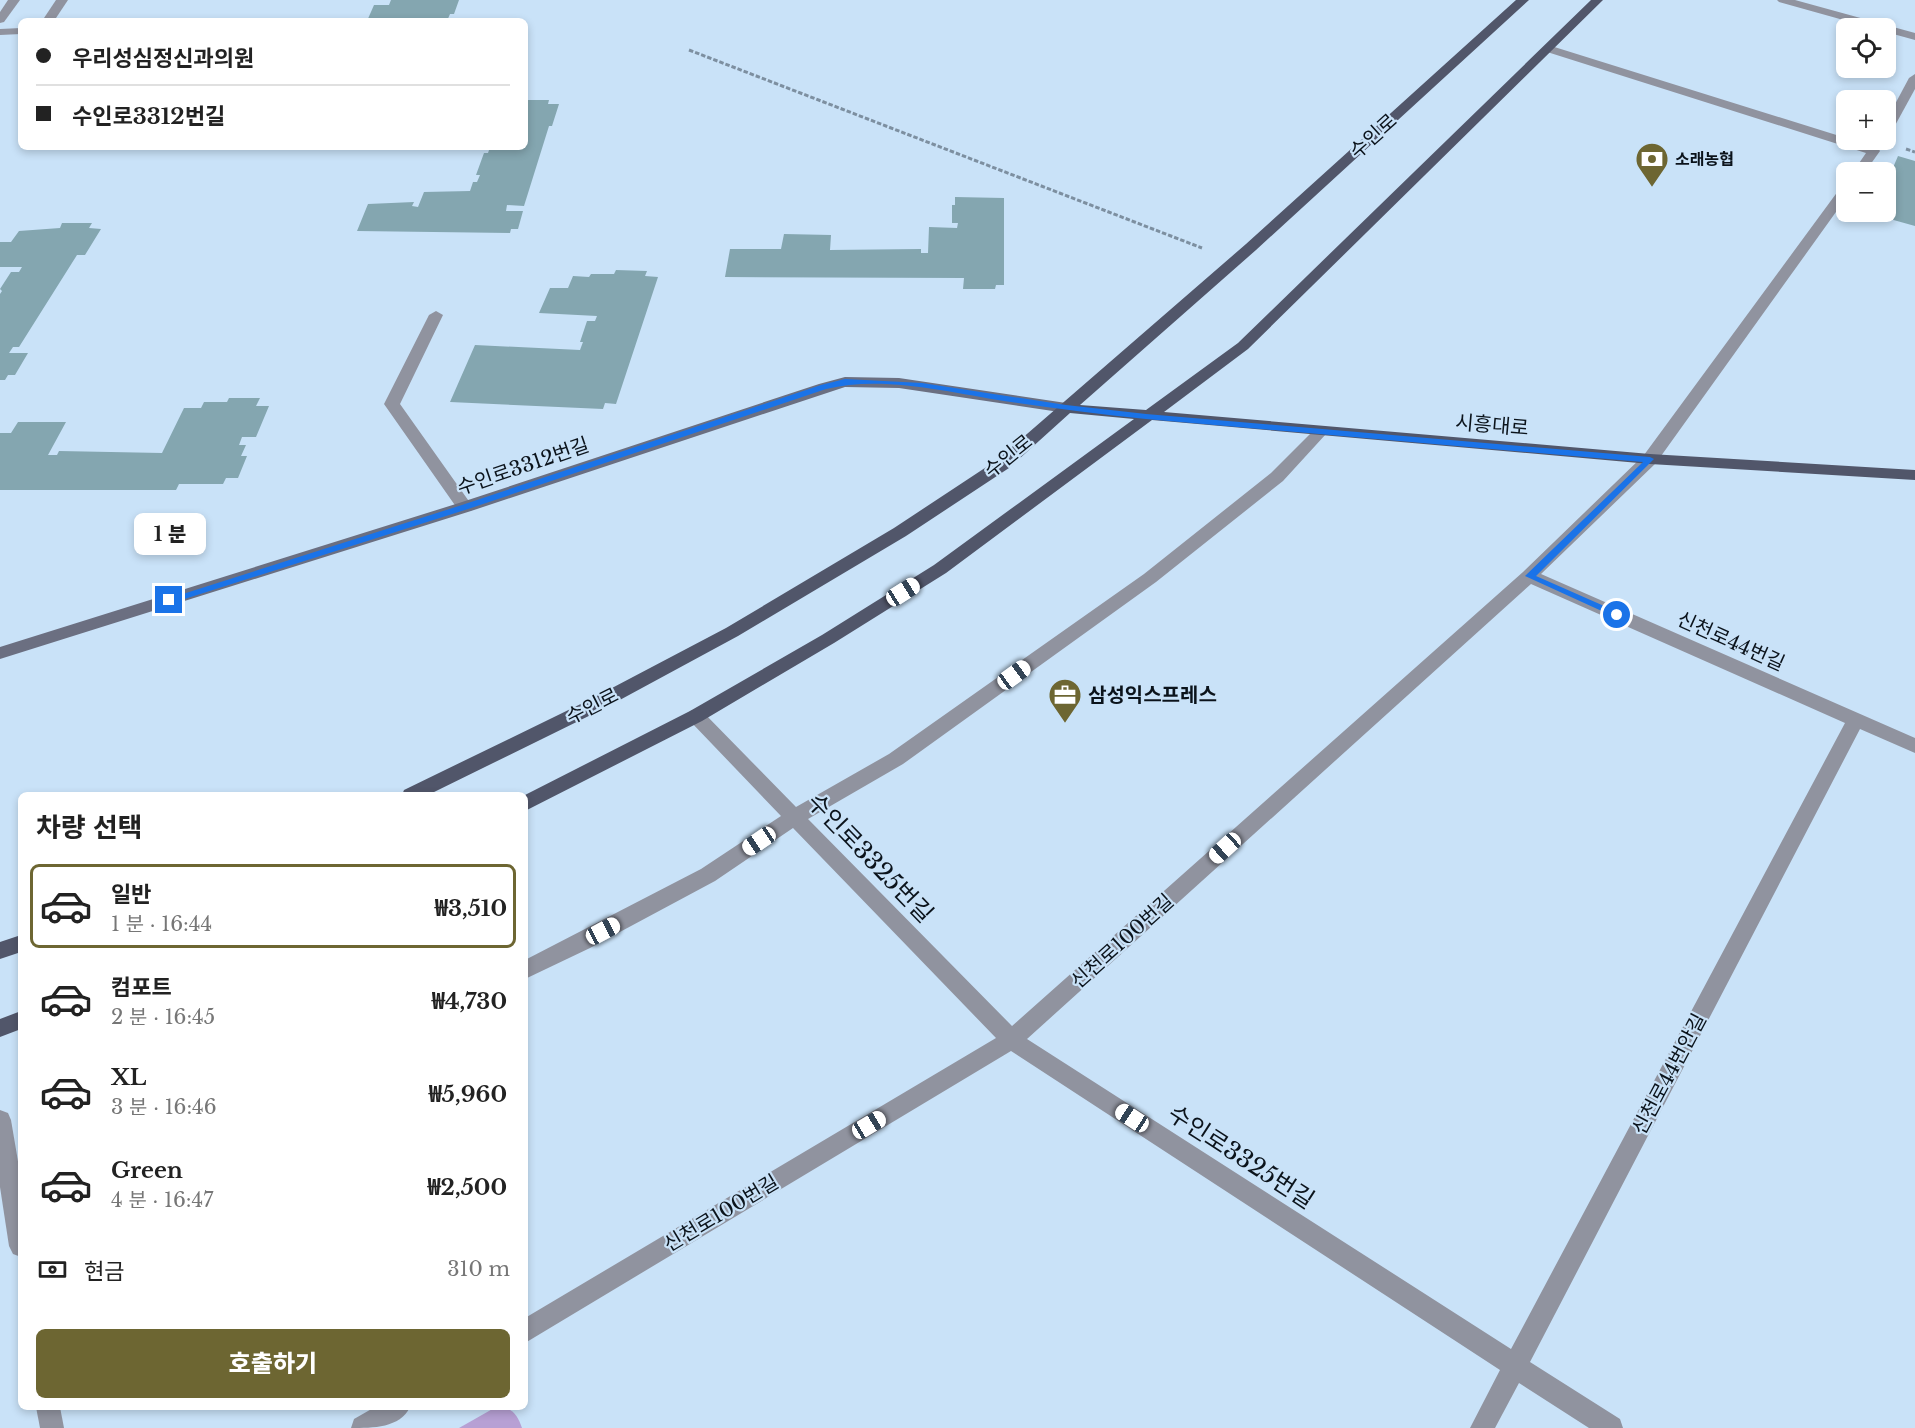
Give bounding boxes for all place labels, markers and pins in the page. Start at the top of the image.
bank icon: 소래농협 [1634,141,1670,188]
place label: 소래농협 [1675,149,1734,169]
office icon: 삼성익스프레스 [1047,677,1083,724]
place label: 삼성익스프레스 [1088,683,1217,707]

